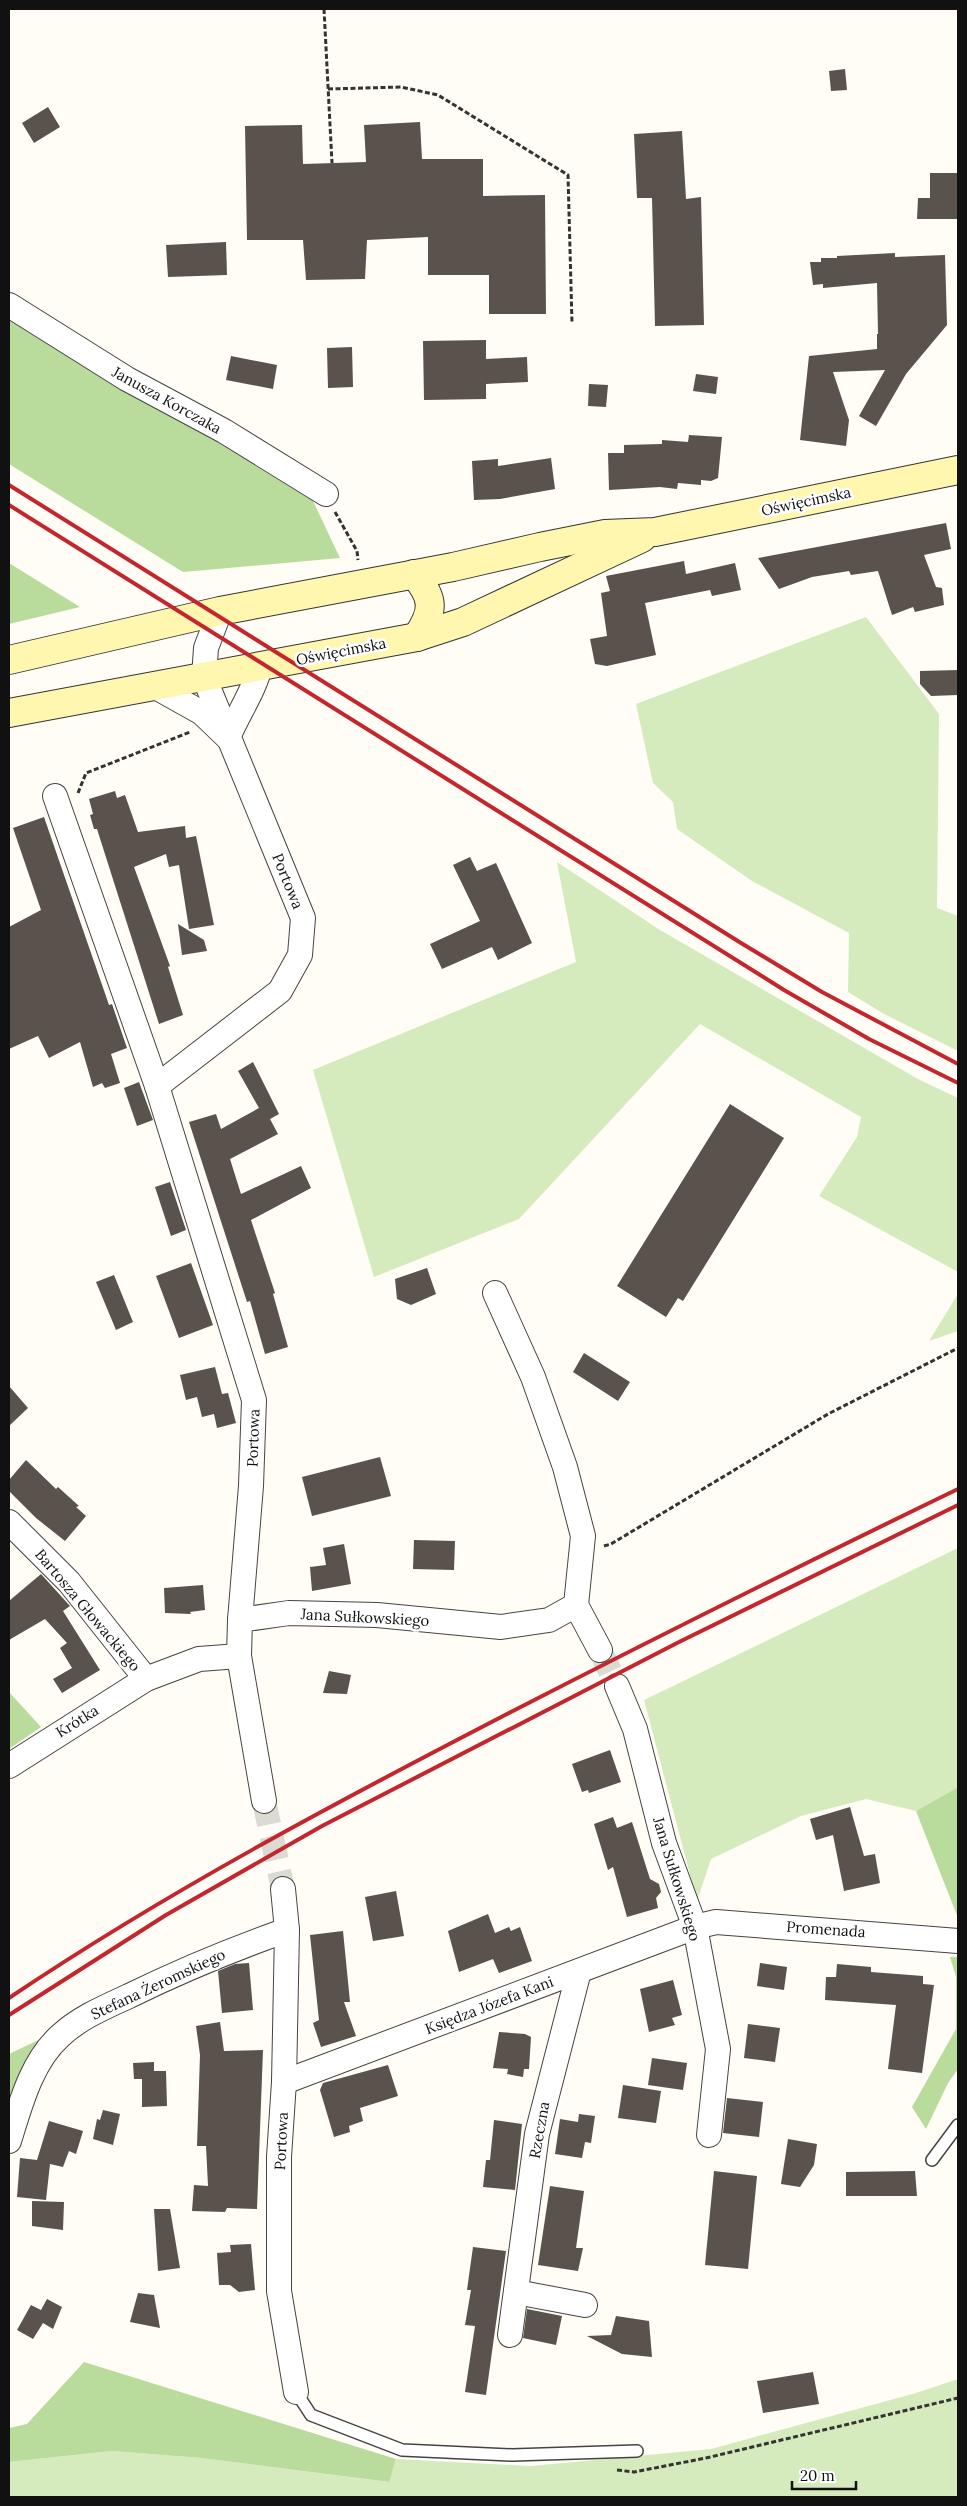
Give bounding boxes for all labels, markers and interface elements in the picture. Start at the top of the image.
street label: Janusza Korczaka [108,362,225,438]
street label: Oświęcimska [759,482,853,520]
street label: Oświęcimska [294,633,388,669]
street label: Portowa [268,850,308,912]
street label: Portowa [242,1408,264,1467]
street label: Bartosza Głowackiego [31,1545,145,1675]
street label: Jana Sułkowskiego [299,1604,430,1630]
street label: Krótka [52,1700,102,1742]
street label: Jana Sułkowskiego [649,1814,705,1944]
street label: Promenada [786,1917,866,1941]
street label: Stefana Żeromskiego [88,1944,228,2024]
street label: Księdza Józefa Kani [422,1972,556,2038]
street label: Rzeczna [525,2100,553,2160]
street label: Portowa [270,2111,292,2171]
scale bar [792,2458,856,2490]
text: 20 m [800,2466,835,2485]

